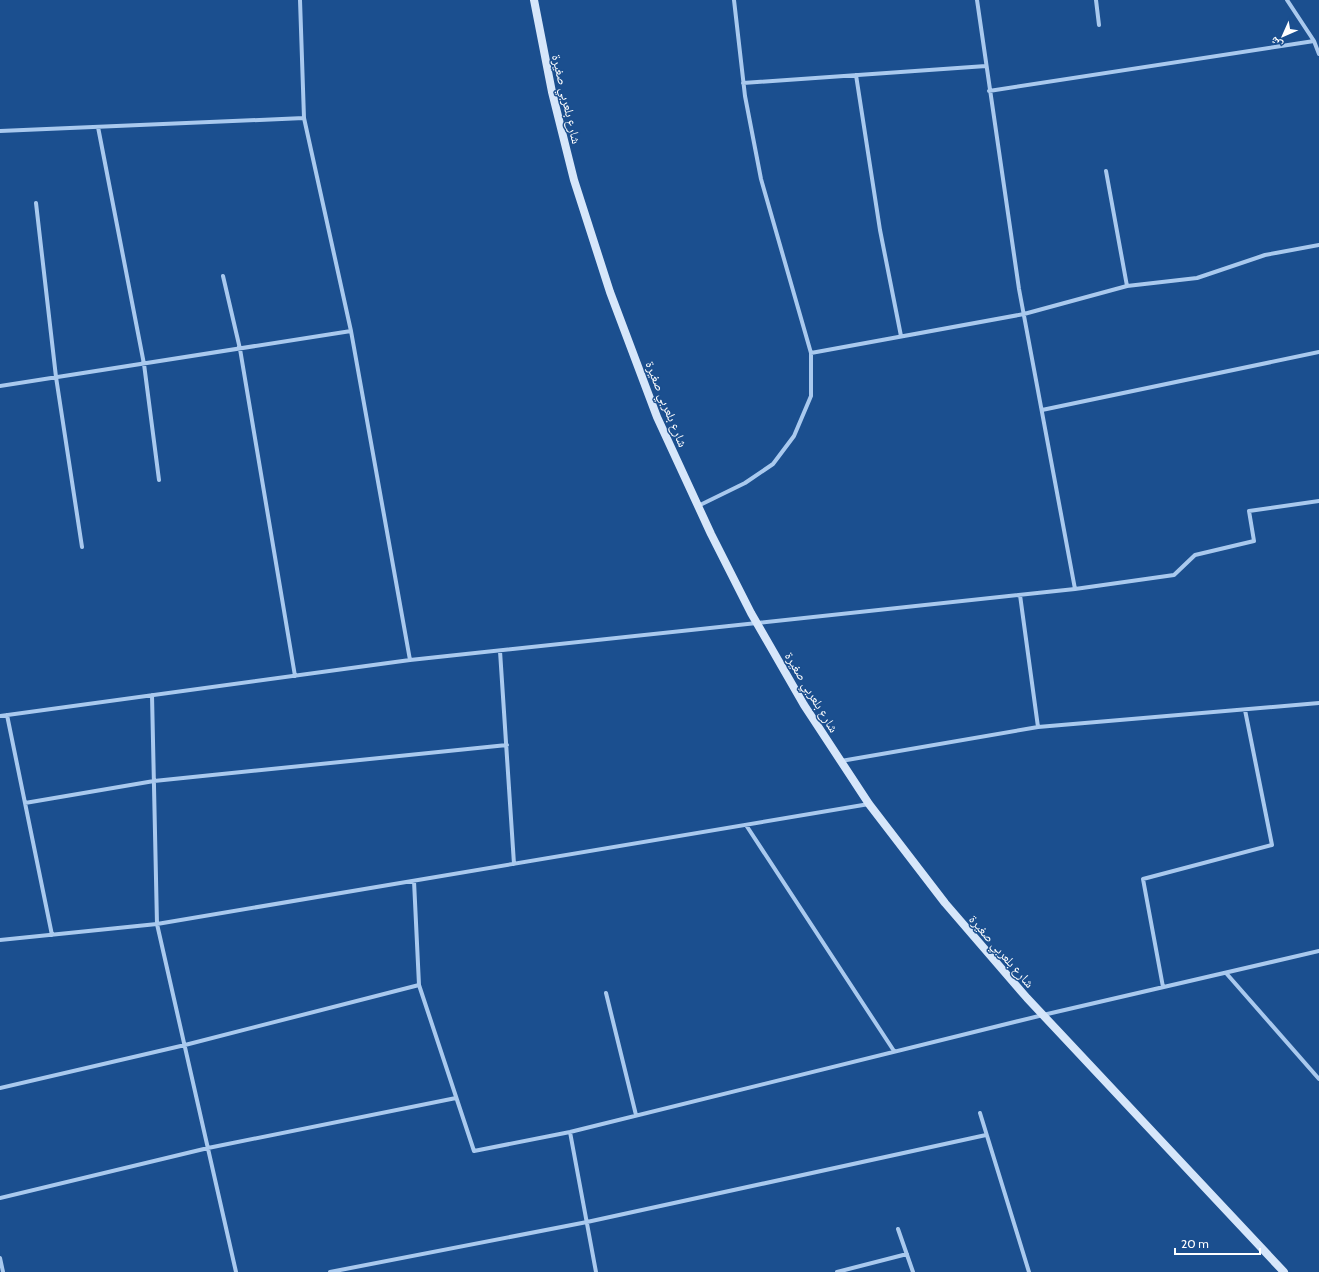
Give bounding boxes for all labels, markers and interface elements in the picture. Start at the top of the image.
north arrow [1263,16,1303,56]
text: ش [1267,33,1286,52]
street label: شارع بلعربي صغيرة [546,53,585,146]
street label: شارع بلعربي صغيرة [639,359,692,451]
street label: شارع بلعربي صغيرة [779,649,842,737]
street label: شارع بلعربي صغيرة [964,911,1038,993]
scale bar [1175,1230,1260,1256]
text: 20 m [1181,1236,1209,1251]

